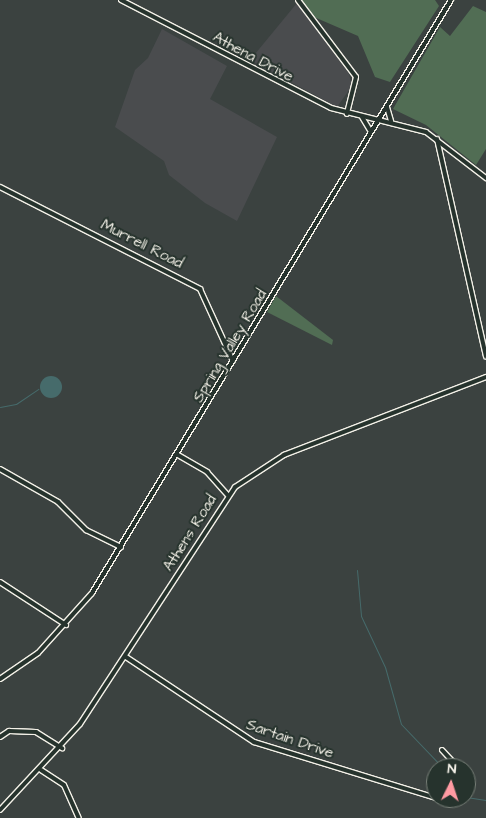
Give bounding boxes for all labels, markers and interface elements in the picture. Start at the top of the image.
street label: Athena Drive [210,28,296,86]
street label: Murrell Road [98,216,186,272]
street label: Spring Valley Road [189,286,271,406]
street label: Athens Road [159,491,221,575]
street label: Sartain Drive [244,716,336,762]
north arrow [426,758,476,808]
text: N [447,759,457,779]

